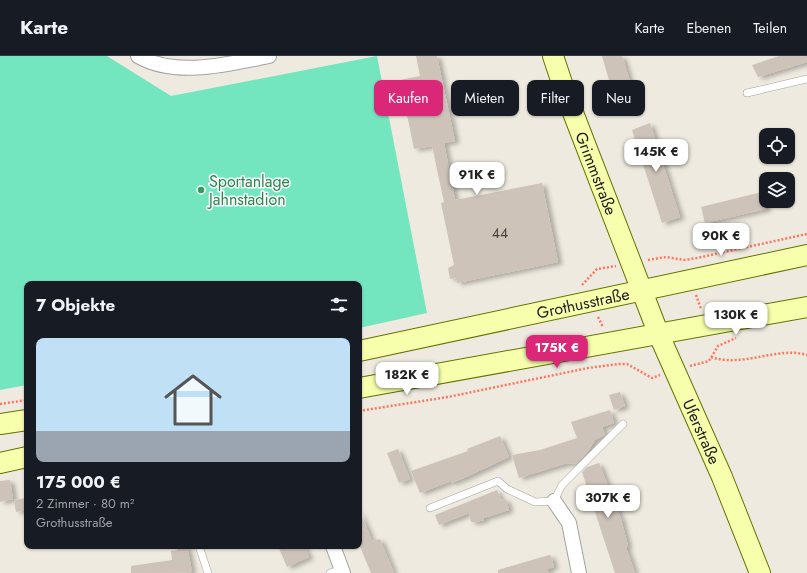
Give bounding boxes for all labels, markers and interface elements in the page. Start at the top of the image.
text: Karte [20,14,68,41]
text: Karte [634,18,664,38]
text: Ebenen [686,18,731,38]
text: Teilen [753,18,787,38]
chip: Kaufen [374,80,443,116]
chip: Mieten [451,80,519,116]
chip: Filter [527,80,584,116]
chip: Neu [592,80,645,116]
street label: Grimmstraße [569,128,623,218]
map controls [759,128,795,208]
button: locate [759,128,795,164]
pin: 145K € [623,139,689,173]
text: 145K € [633,142,679,161]
pin: 91K € [449,162,505,196]
text: 91K € [459,165,495,184]
place label: Sportanlage Jahnstadion [207,170,290,211]
button: layers [759,172,795,208]
marker: Sportanlage Jahnstadion [196,185,206,195]
house number: 44 [492,223,508,243]
pin: 90K € [693,223,749,257]
text: 90K € [702,226,740,245]
street label: Grothusstraße [535,282,632,325]
text: 7 Objekte [36,293,115,317]
icon: filters [328,294,350,316]
pin: 130K € [703,302,769,336]
text: 130K € [714,305,758,324]
pin: 175K € [524,335,590,369]
text: 175K € [535,338,579,357]
pin: 182K € [374,362,440,396]
icon: home [157,364,229,436]
text: 182K € [385,365,429,384]
street label: Uferstraße [677,395,726,468]
text: 175 000 € [36,470,121,494]
pin: 307K € [575,485,641,519]
text: 307K € [585,488,631,507]
text: 2 Zimmer · 80 m² [36,494,134,513]
text: Grothusstraße [36,513,113,532]

